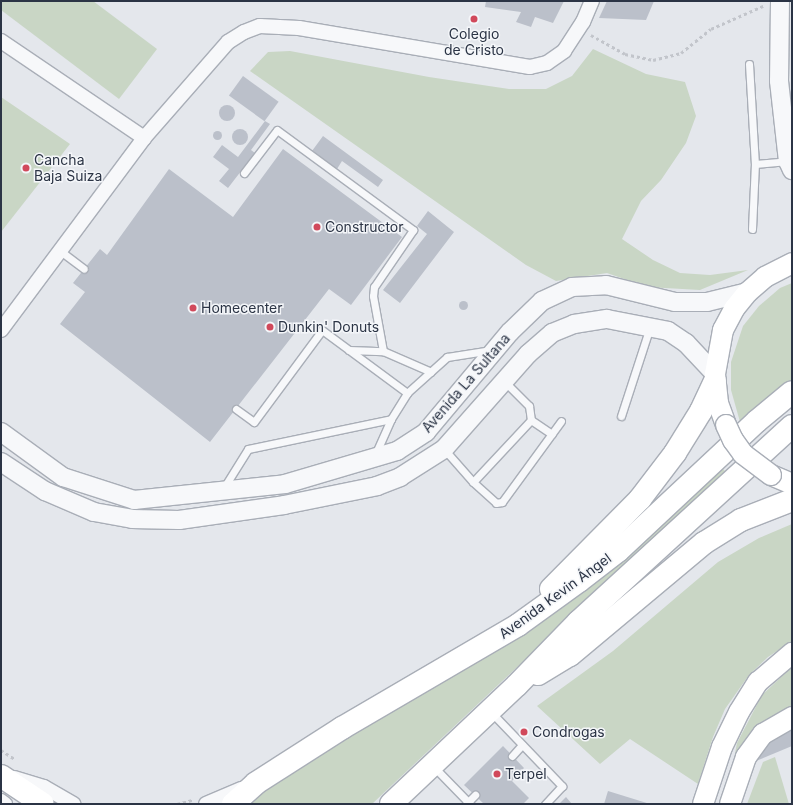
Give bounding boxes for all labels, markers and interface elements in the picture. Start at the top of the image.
marker: Colegio de Cristo [469,14,479,24]
place label: Colegio de Cristo [444,26,504,58]
place label: Cancha Baja Suiza [34,152,102,184]
marker: Cancha Baja Suiza [21,163,31,173]
place label: Constructor [325,219,404,235]
marker: Constructor [312,222,322,232]
place label: Homecenter [201,300,283,316]
marker: Homecenter [188,303,198,313]
place label: Dunkin' Donuts [278,319,379,335]
marker: Dunkin' Donuts [265,322,275,332]
street label: Avenida La Sultana [418,330,514,436]
street label: Avenida Kevin Ángel [496,550,614,642]
place label: Condrogas [532,724,605,740]
marker: Condrogas [519,727,529,737]
place label: Terpel [505,766,547,782]
marker: Terpel [492,769,502,779]

